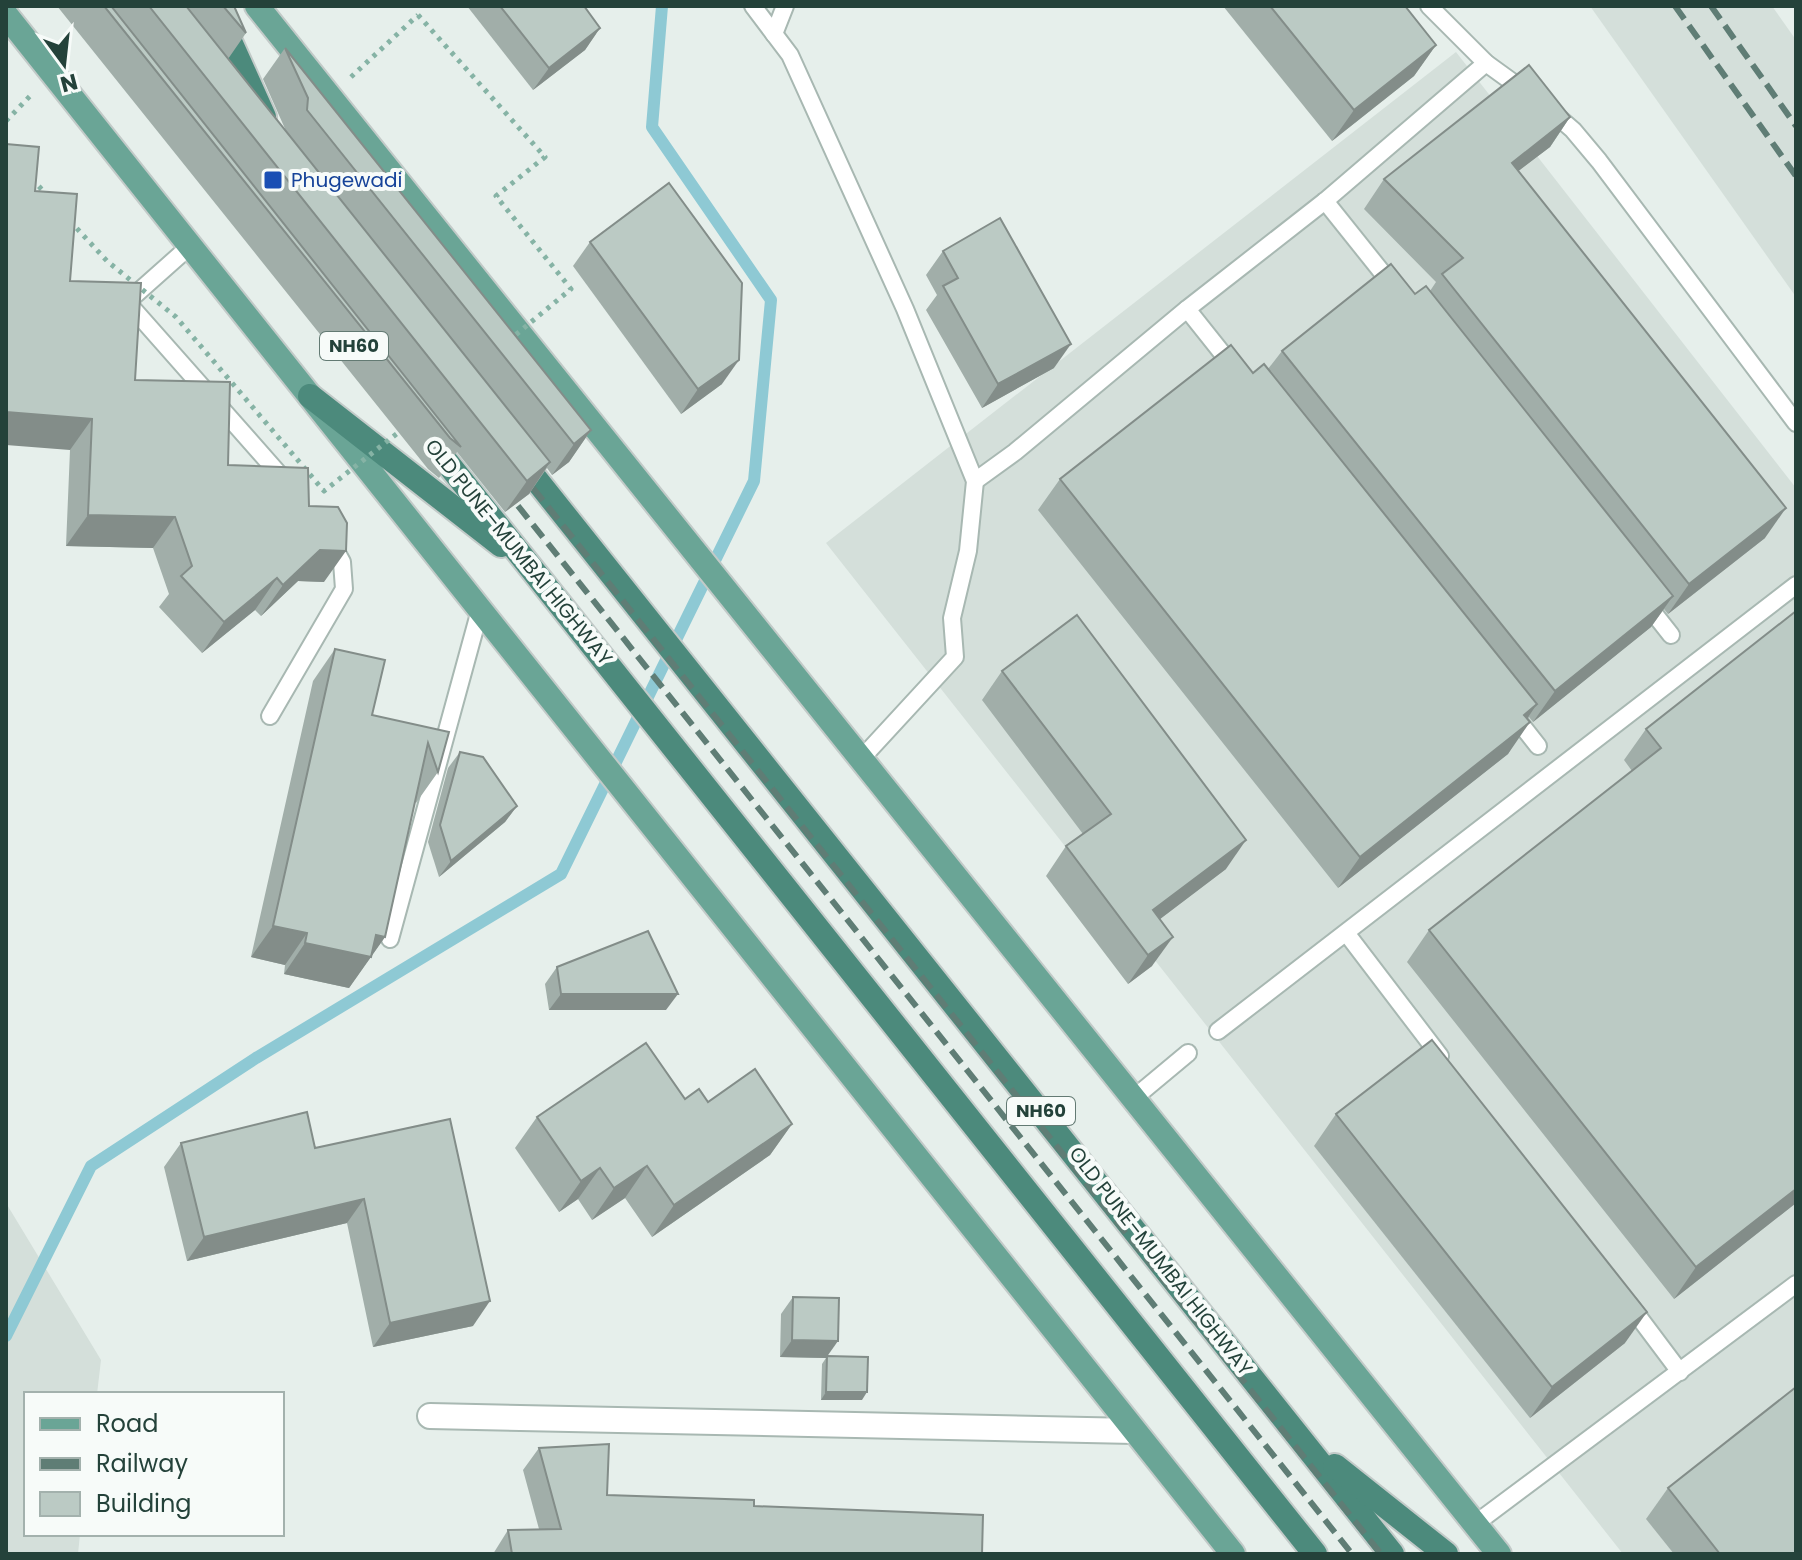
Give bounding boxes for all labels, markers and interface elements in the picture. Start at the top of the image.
north arrow [24,24,104,104]
text: N [57,66,81,100]
place label: Phugewadi [291,166,402,194]
marker: Phugewadi [262,169,284,191]
road number: NH60 [320,332,388,360]
street label: OLD PUNE–MUMBAI HIGHWAY [419,433,619,671]
road number: NH60 [1007,1097,1075,1125]
street label: OLD PUNE–MUMBAI HIGHWAY [1063,1141,1260,1382]
legend [24,1392,284,1536]
text: Road [96,1407,158,1440]
text: Railway [96,1447,189,1480]
text: Building [96,1487,192,1520]

